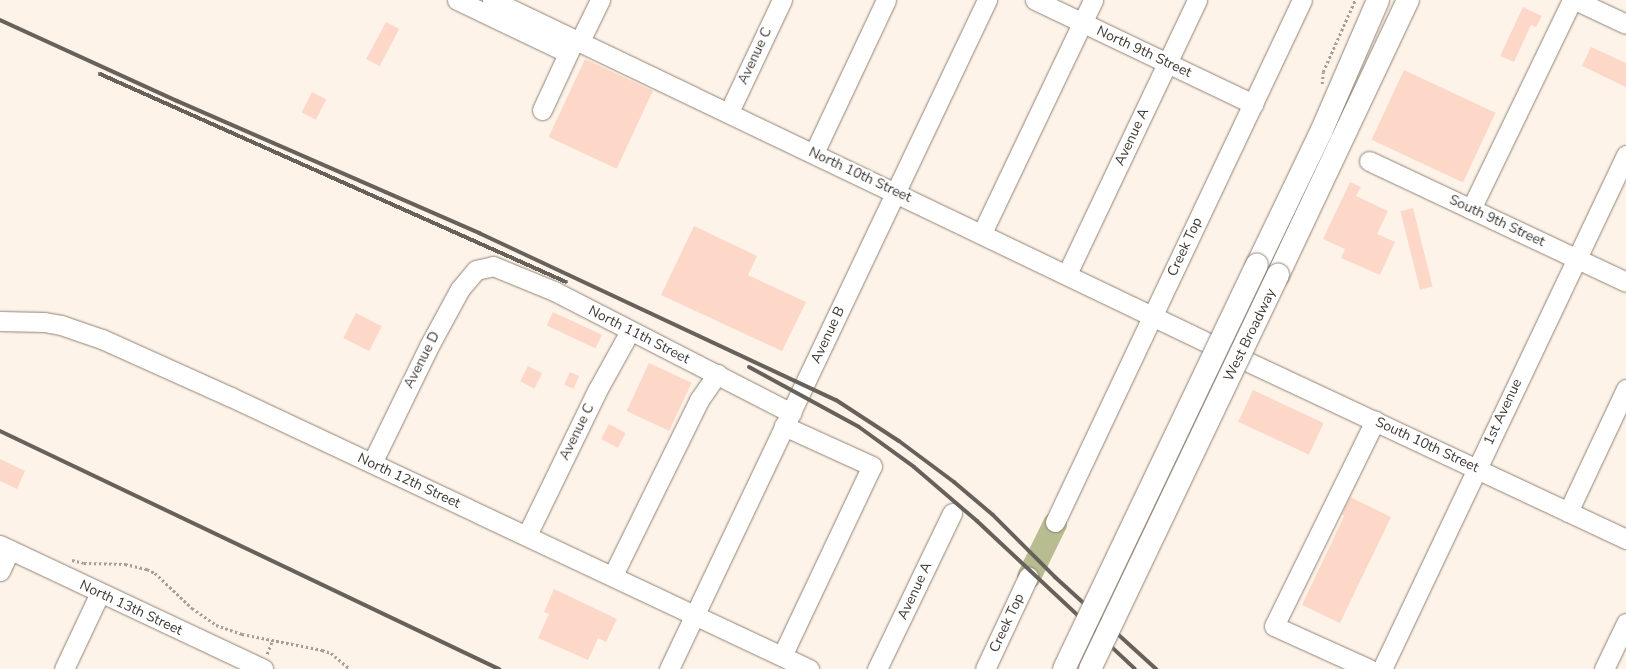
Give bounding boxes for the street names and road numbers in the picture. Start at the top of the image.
street label: North 9th Street [1094,23,1194,81]
street label: Avenue C [735,25,775,87]
street label: Avenue A [1111,106,1153,168]
street label: North 10th Street [806,144,914,206]
street label: South 9th Street [1446,191,1548,251]
street label: Creek Top [1164,215,1206,279]
street label: West Broadway [1220,286,1280,384]
street label: North 11th Street [586,302,692,368]
street label: Avenue B [808,304,848,366]
street label: Avenue D [401,329,443,391]
street label: 1st Avenue [1480,376,1526,448]
street label: Avenue C [556,401,598,463]
street label: South 10th Street [1373,414,1481,476]
street label: North 12th Street [355,450,463,512]
street label: Avenue A [894,560,936,622]
street label: North 13th Street [77,577,185,639]
street label: Creek Top [986,591,1028,655]

